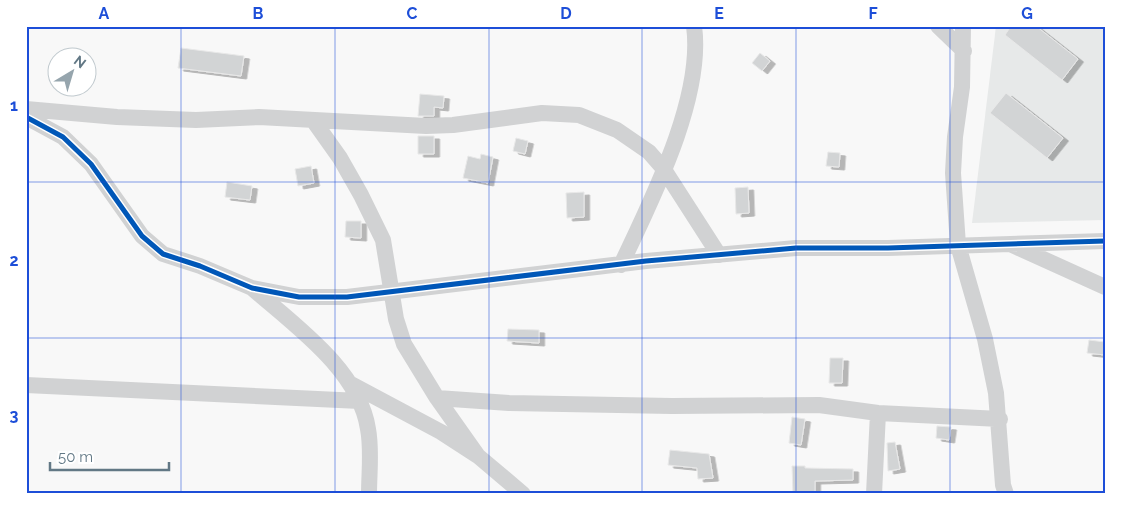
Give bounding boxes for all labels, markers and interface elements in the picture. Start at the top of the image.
text: A [99,4,110,23]
text: B [253,4,264,23]
text: C [407,4,418,23]
text: D [560,4,572,23]
text: E [714,4,724,23]
text: F [868,4,878,23]
text: G [1021,4,1033,23]
north arrow [48,48,98,98]
text: N [71,52,89,71]
text: 1 [10,96,18,115]
text: 2 [9,251,19,270]
text: 3 [10,406,19,425]
scale bar [50,440,169,472]
text: 50 m [58,448,93,466]

